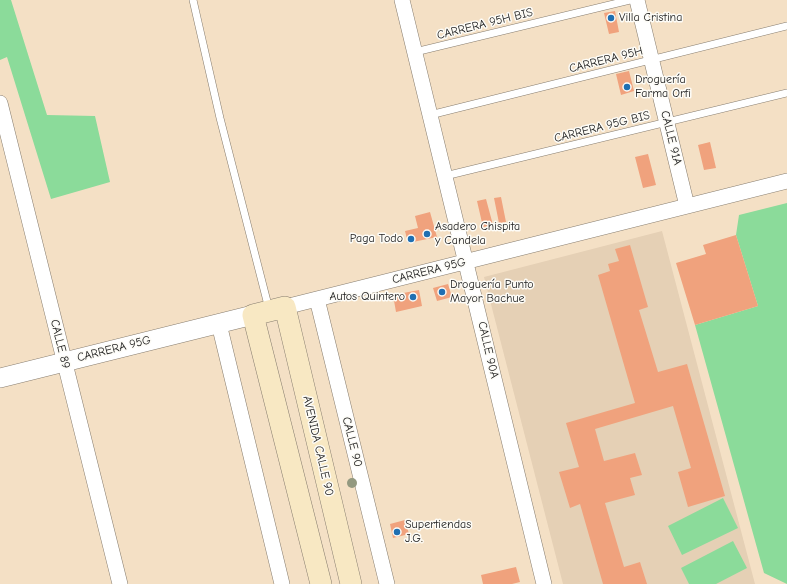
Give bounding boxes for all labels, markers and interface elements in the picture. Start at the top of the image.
street label: CARRERA 95H BIS [436,5,534,43]
place label: Villa Cristina [619,11,682,25]
marker: Villa Cristina [606,13,616,23]
street label: CARRERA 95H [568,44,644,76]
place label: Droguería Farma Orfi [635,73,691,101]
marker: Droguería Farma Orfi [622,82,632,92]
street label: CARRERA 95G BIS [553,108,651,146]
street label: CALLE 91A [657,109,685,167]
place label: Asadero Chispita y Candela [435,220,520,248]
marker: Asadero Chispita y Candela [422,229,432,239]
place label: Paga Todo [350,232,403,246]
marker: Paga Todo [406,234,416,244]
street label: CARRERA 95G [391,255,467,287]
place label: Droguería Punto Mayor Bachue [450,278,534,306]
marker: Droguería Punto Mayor Bachue [437,287,447,297]
place label: Autos Quintero [330,290,405,304]
marker: Autos Quintero [408,292,418,302]
street label: CALLE 89 [47,318,73,370]
street label: CALLE 90A [474,320,502,380]
street label: CARRERA 95G [76,333,152,365]
street label: AVENIDA CALLE 90 [299,394,337,498]
street label: CALLE 90 [339,415,365,469]
place label: Supertiendas J.G. [405,518,471,546]
marker: Supertiendas J.G. [392,527,402,537]

